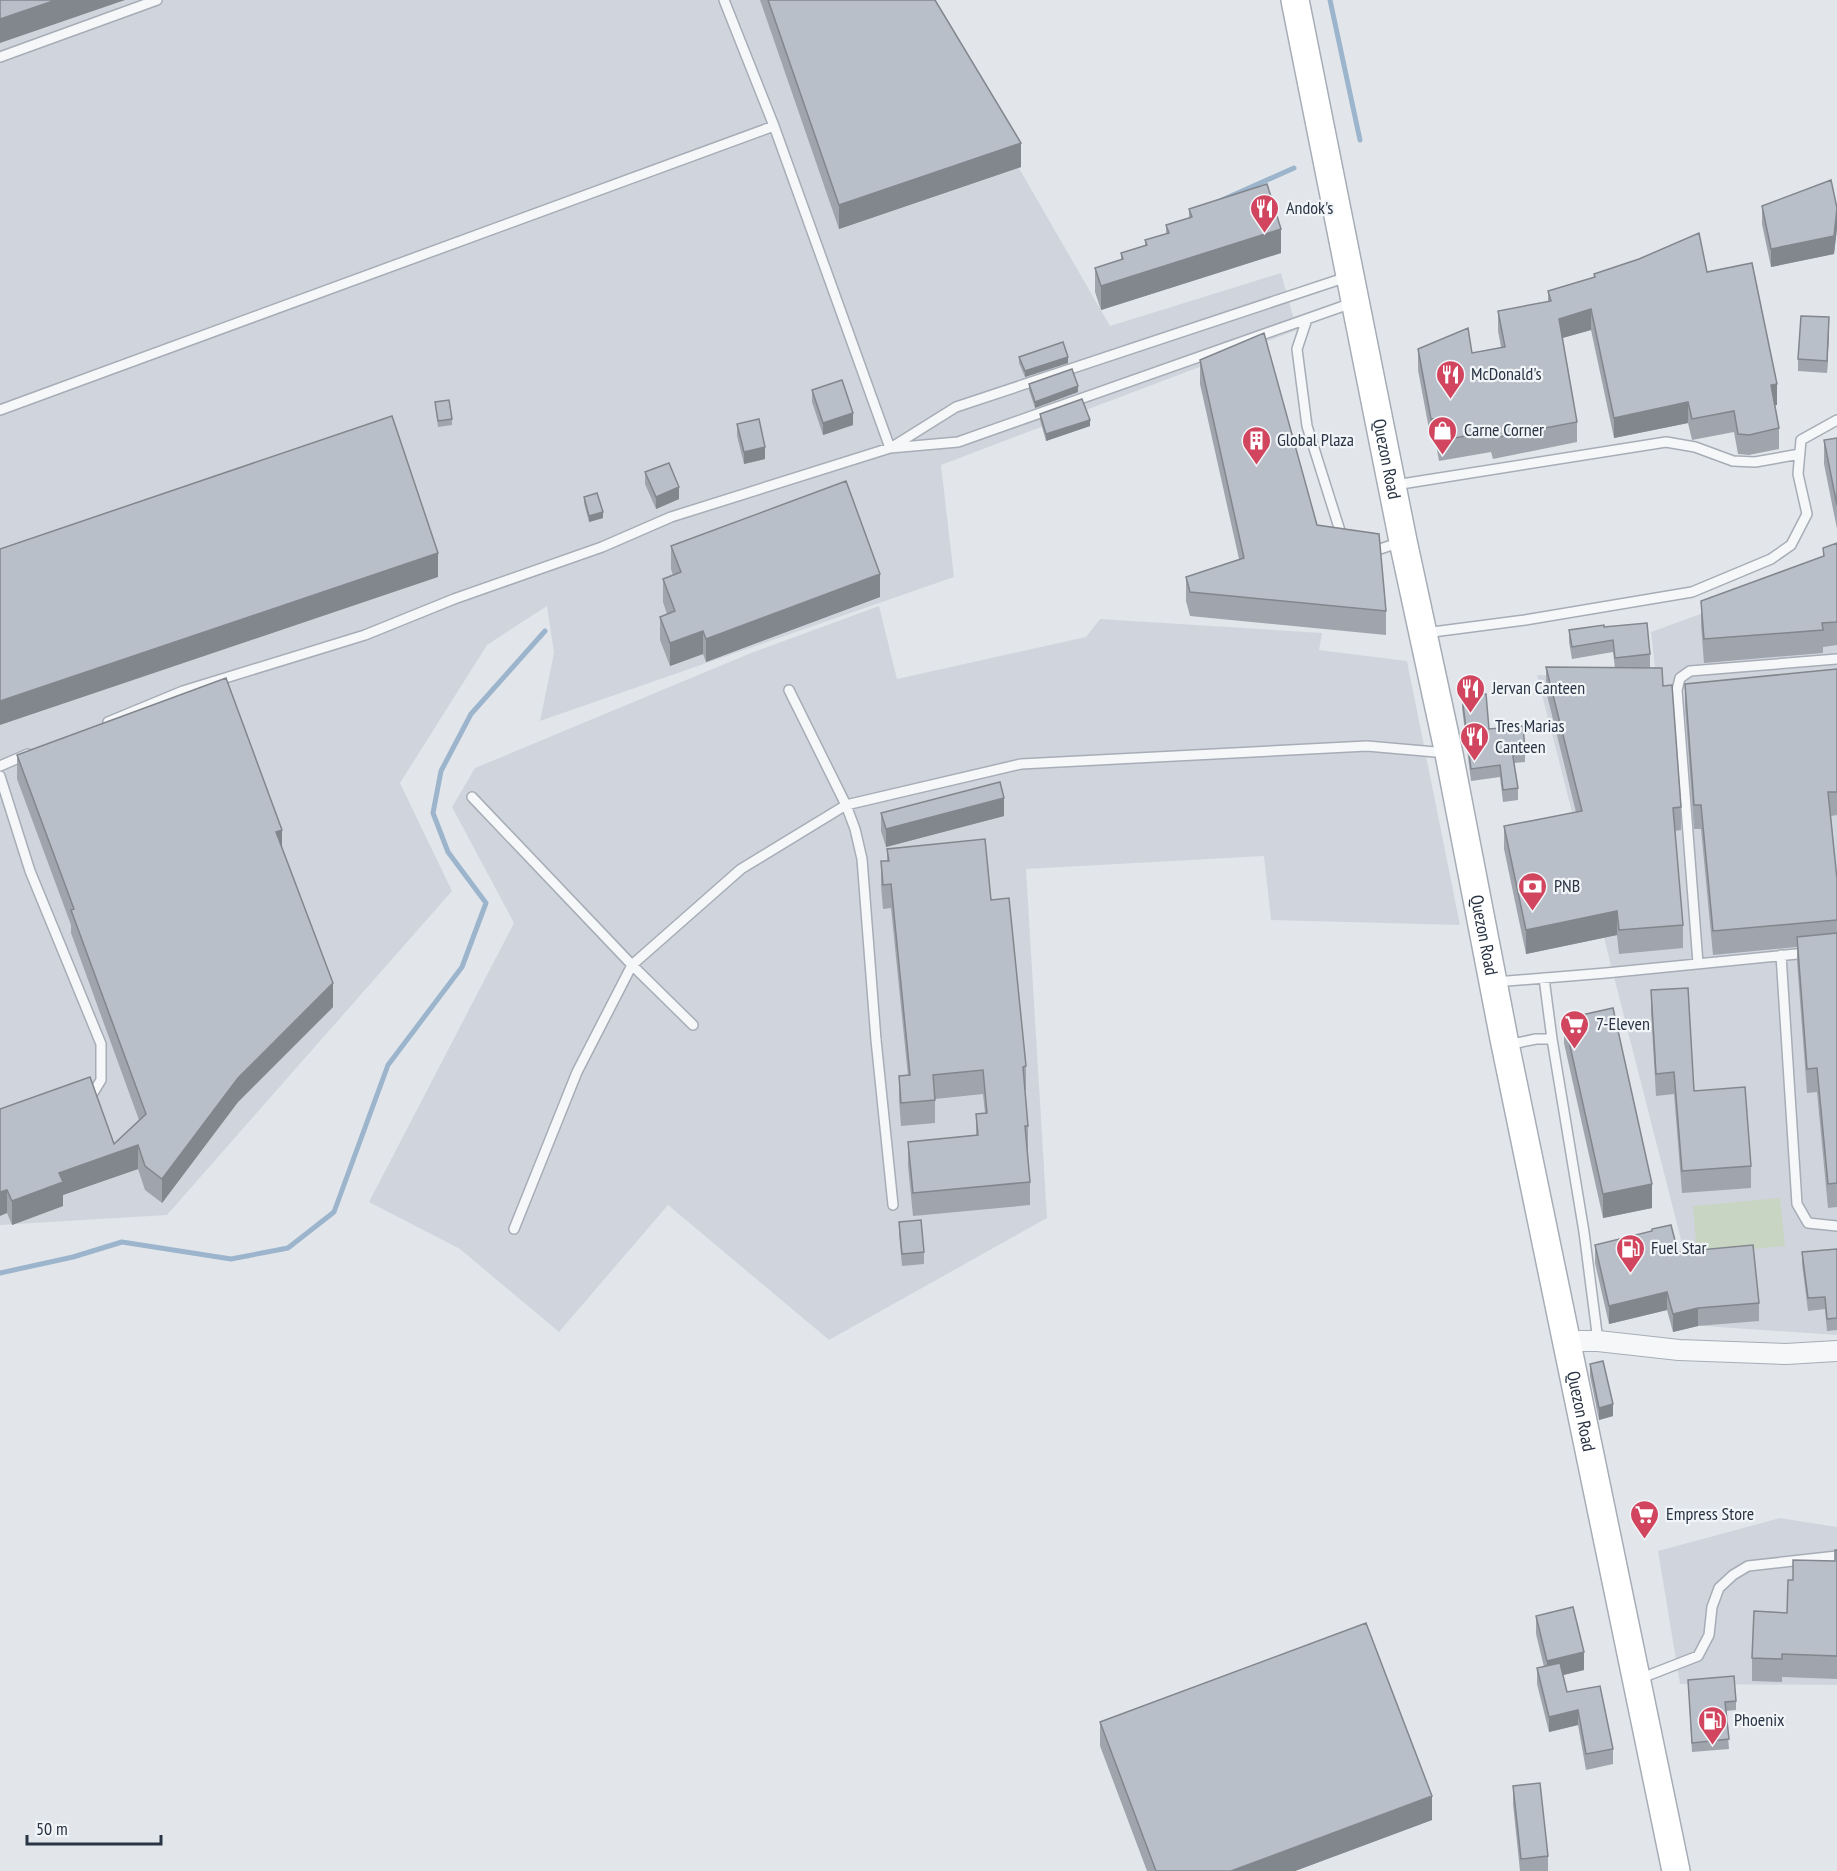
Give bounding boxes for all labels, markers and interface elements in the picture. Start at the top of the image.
restaurant icon: Andok's [1249,192,1281,234]
place label: Andok's [1286,196,1333,219]
restaurant icon: McDonald's [1434,358,1466,400]
place label: McDonald's [1471,362,1542,385]
shop icon: Carne Corner [1427,414,1459,456]
street label: Quezon Road [1368,417,1406,501]
place label: Carne Corner [1464,418,1544,441]
building icon: Global Plaza [1240,424,1272,466]
place label: Global Plaza [1277,428,1354,451]
restaurant icon: Jervan Canteen [1455,672,1487,714]
place label: Jervan Canteen [1491,676,1585,699]
place label: Tres Marias Canteen [1495,714,1565,758]
restaurant icon: Tres Marias Canteen [1458,720,1490,762]
bank icon: PNB [1517,870,1549,912]
place label: PNB [1554,874,1580,897]
street label: Quezon Road [1465,893,1503,977]
supermarket icon: 7-Eleven [1559,1008,1591,1050]
place label: 7-Eleven [1596,1012,1650,1035]
fuel station icon: Fuel Star [1614,1232,1646,1274]
place label: Fuel Star [1651,1236,1707,1259]
street label: Quezon Road [1562,1369,1601,1453]
supermarket icon: Empress Store [1629,1498,1661,1540]
place label: Empress Store [1666,1502,1754,1525]
fuel station icon: Phoenix [1697,1704,1729,1746]
place label: Phoenix [1734,1708,1785,1731]
scale bar [27,1808,160,1846]
text: 50 m [36,1817,68,1840]

